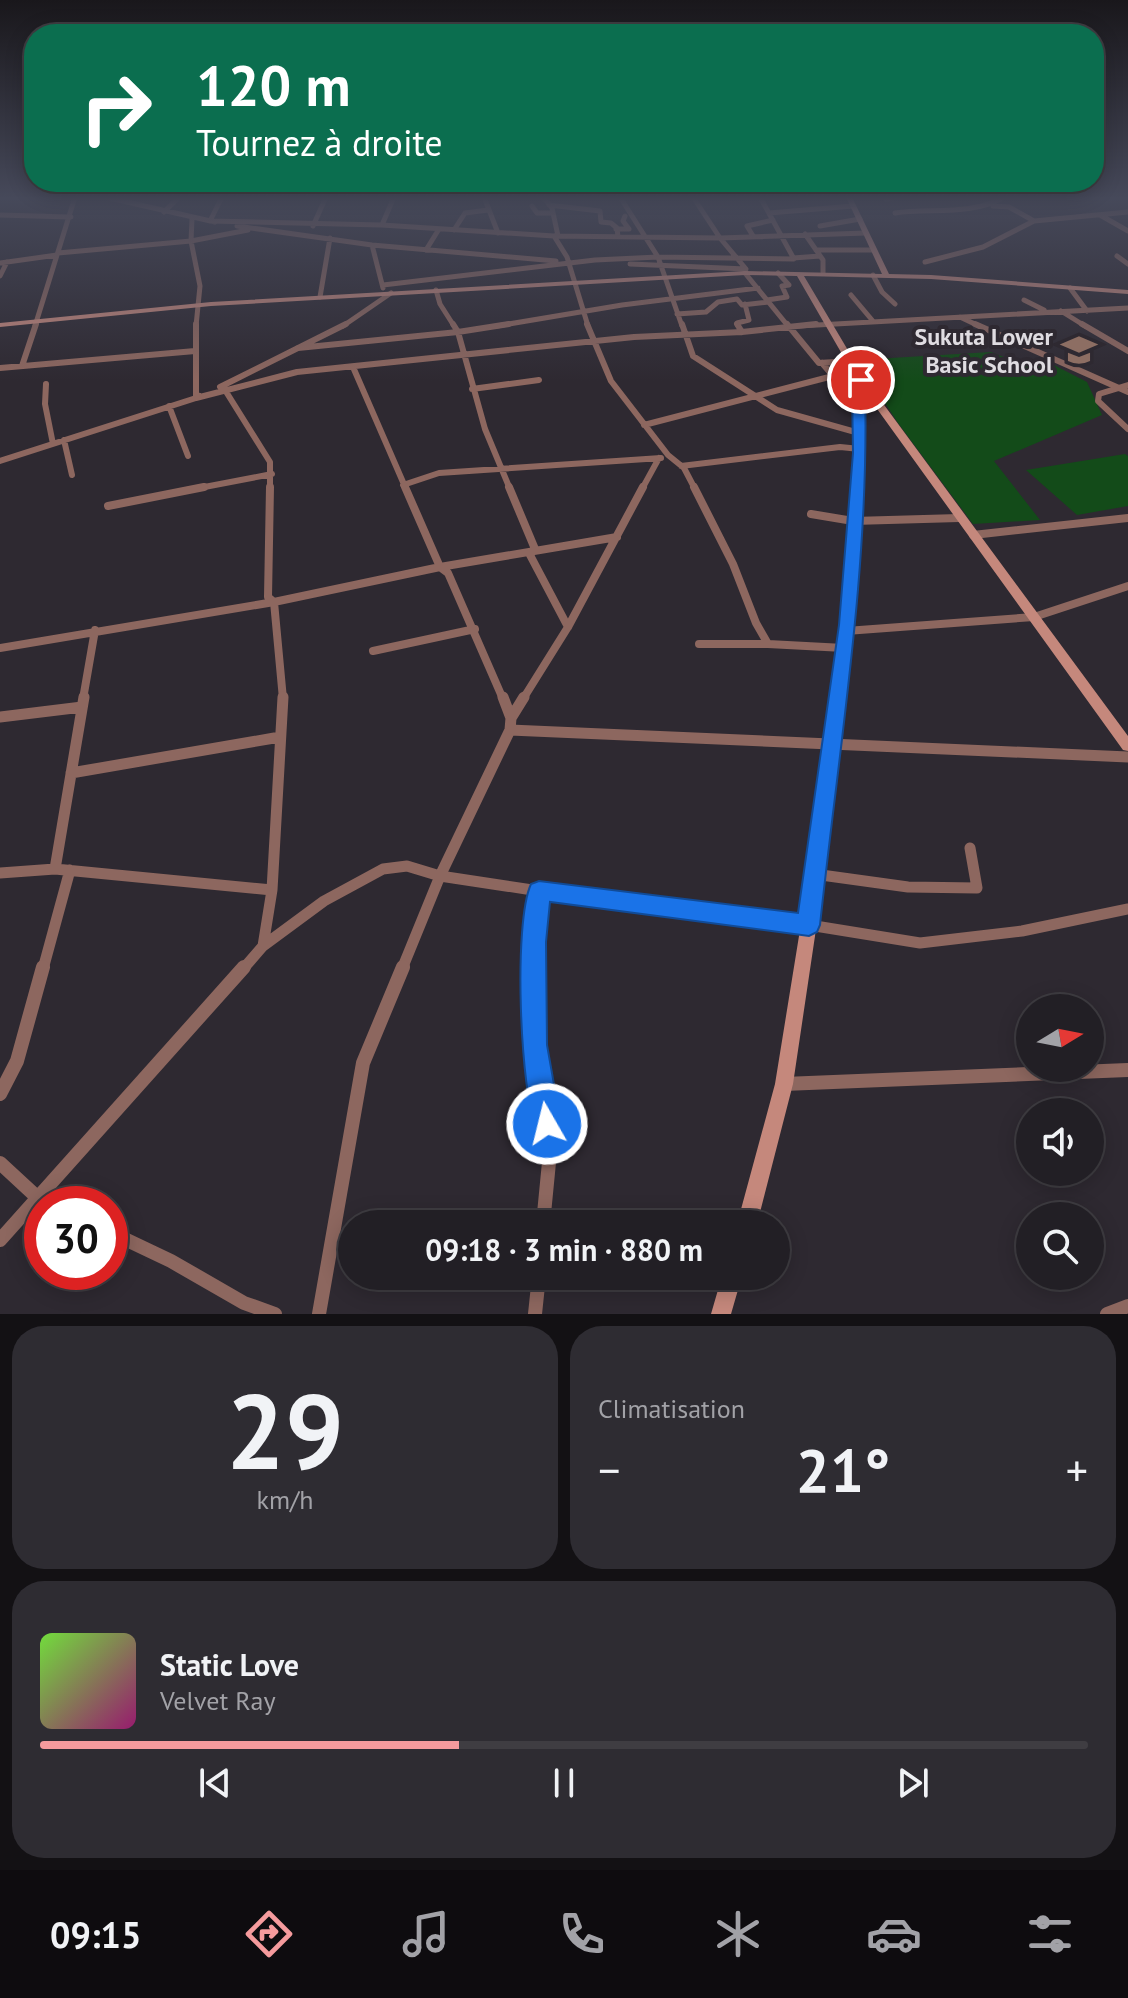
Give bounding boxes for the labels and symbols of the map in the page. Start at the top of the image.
place label: Sukuta Lower Basic School [914,321,1054,380]
school or university icon: Sukuta Lower Basic School [1060,331,1098,369]
pin [827,346,895,414]
north arrow [1016,994,1104,1082]
position arrow [505,1082,589,1166]
speed limit sign: 30 [24,1186,128,1290]

